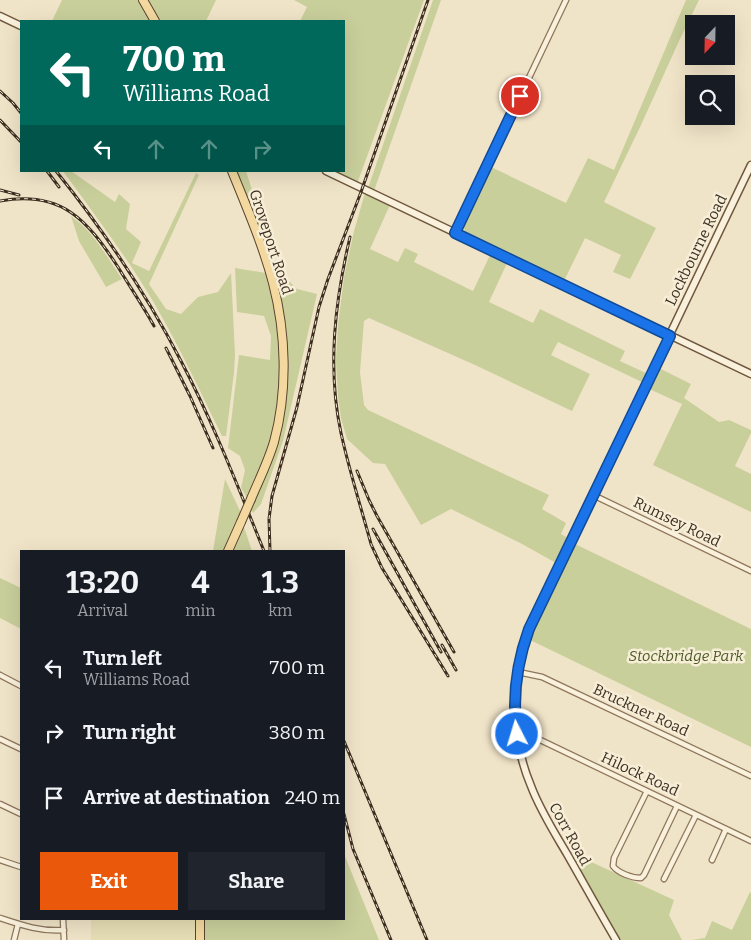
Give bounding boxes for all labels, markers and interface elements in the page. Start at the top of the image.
north arrow [685,15,735,65]
map controls [685,15,735,125]
text: 700 m [123,38,225,80]
icon: left [40,40,105,105]
pin [499,75,541,117]
button: search [685,75,735,125]
text: Williams Road [123,80,270,107]
icon: arrive [506,82,534,110]
icon: left [89,135,117,163]
icon: ahead [142,135,170,163]
icon: ahead [195,135,223,163]
icon: right [248,135,276,163]
street label: Groveport Road [246,187,296,297]
street label: Lockbourne Road [661,191,731,309]
street label: Rumsey Road [631,493,723,551]
text: 13:20 [66,565,139,601]
text: 4 [191,565,209,601]
text: 1.3 [261,565,299,601]
text: Arrival [77,601,128,620]
text: min [185,601,215,620]
text: km [268,601,292,620]
text: Turn left [83,647,162,670]
park label: Stockbridge Park [629,647,744,665]
icon: left [40,654,68,682]
text: 700 m [270,656,325,679]
text: Williams Road [83,670,190,689]
street label: Bruckner Road [590,680,692,740]
position arrow [490,707,542,759]
icon: right [40,719,68,747]
text: Turn right [83,721,176,744]
text: 380 m [269,721,325,744]
street label: Hilock Road [598,748,682,800]
icon: arrive [40,784,68,812]
text: Arrive at destination [83,786,270,809]
text: 240 m [285,786,340,809]
street label: Corr Road [545,799,595,869]
button: Exit [40,852,178,910]
button: Share [188,852,325,910]

